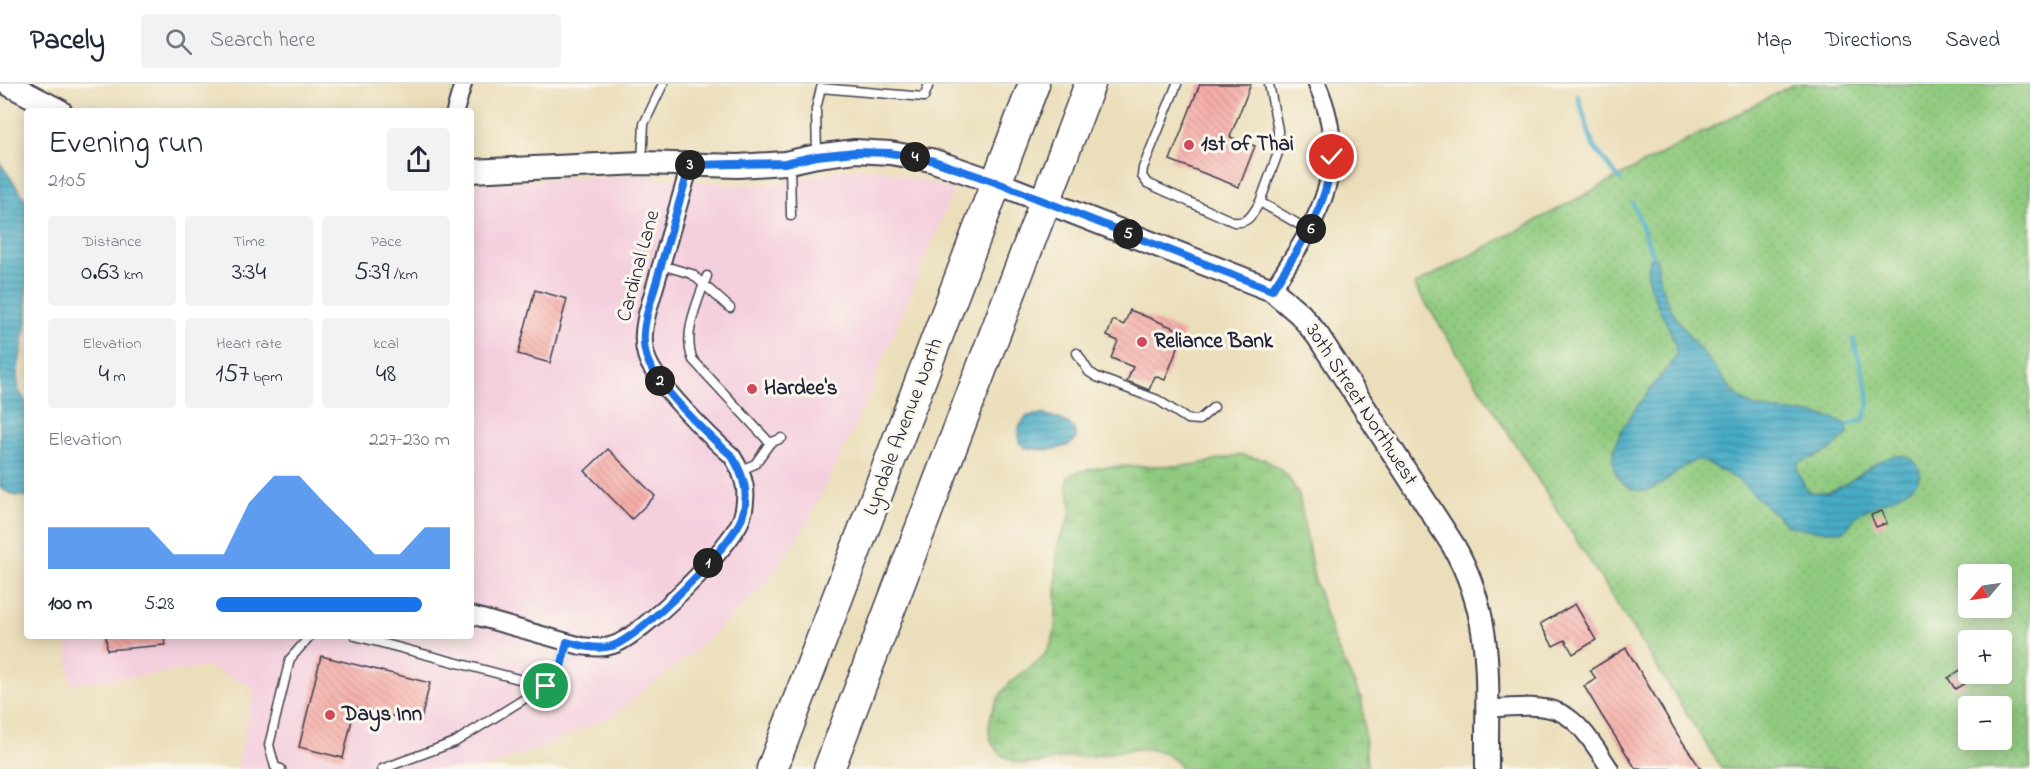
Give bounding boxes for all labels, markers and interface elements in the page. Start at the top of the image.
search box [141,14,561,68]
text: Pacely [30,21,105,62]
icon: search [162,25,195,58]
text: Search here [210,25,315,57]
text: Map [1756,26,1792,56]
text: Directions [1825,26,1912,56]
text: Saved [1945,26,2000,56]
text: Evening run [48,120,203,168]
button: share [387,128,450,191]
place label: 1st of Thai [1201,130,1294,160]
pin [1306,131,1357,182]
marker: 1st of Thai [1182,138,1196,152]
icon: check [1315,140,1348,173]
pin: 4 [900,142,930,172]
text: 4 [912,145,918,169]
pin: 3 [675,150,705,180]
text: 3 [687,153,693,177]
text: 21:05 [48,167,86,196]
street label: Cardinal Lane [610,206,668,325]
pin: 6 [1296,214,1326,244]
text: 6 [1307,217,1315,241]
pin: 5 [1113,219,1143,249]
text: 5 [1123,222,1133,246]
text: Distance [83,230,141,254]
text: Time [233,230,265,254]
text: Pace [370,230,402,254]
text: 0.63 [81,254,120,292]
text: 3:34 [232,254,266,292]
text: 5:39 [354,254,390,292]
text: km [120,263,143,287]
text: /km [390,263,418,287]
street label: 30th Street Northwest [1297,318,1425,492]
place label: Reliance Bank [1154,327,1274,357]
text: Elevation [83,332,141,356]
text: Heart rate [216,332,282,356]
text: kcal [373,332,399,356]
street label: Lyndale Avenue North [856,334,954,521]
marker: Reliance Bank [1135,335,1149,349]
text: 4 [98,356,109,394]
text: 157 [215,356,249,394]
text: 48 [376,356,396,394]
text: m [109,365,126,389]
text: bpm [249,365,283,389]
pin: 2 [645,366,675,396]
text: 2 [656,369,664,393]
place label: Hardee's [764,374,838,404]
marker: Hardee's [745,382,759,396]
text: Elevation [48,426,122,455]
text: 227–230 m [369,426,450,455]
pin: 1 [693,548,723,578]
text: 1 [705,551,711,575]
north arrow [1958,564,2012,618]
map controls [1958,564,2012,750]
text: 100 m [48,590,92,619]
text: 5:28 [144,590,175,619]
button: + [1958,630,2012,684]
pin [520,660,571,711]
icon: arrive [529,669,562,702]
button: − [1958,696,2012,750]
place label: Days Inn [341,700,422,732]
marker: Days Inn [323,708,337,722]

